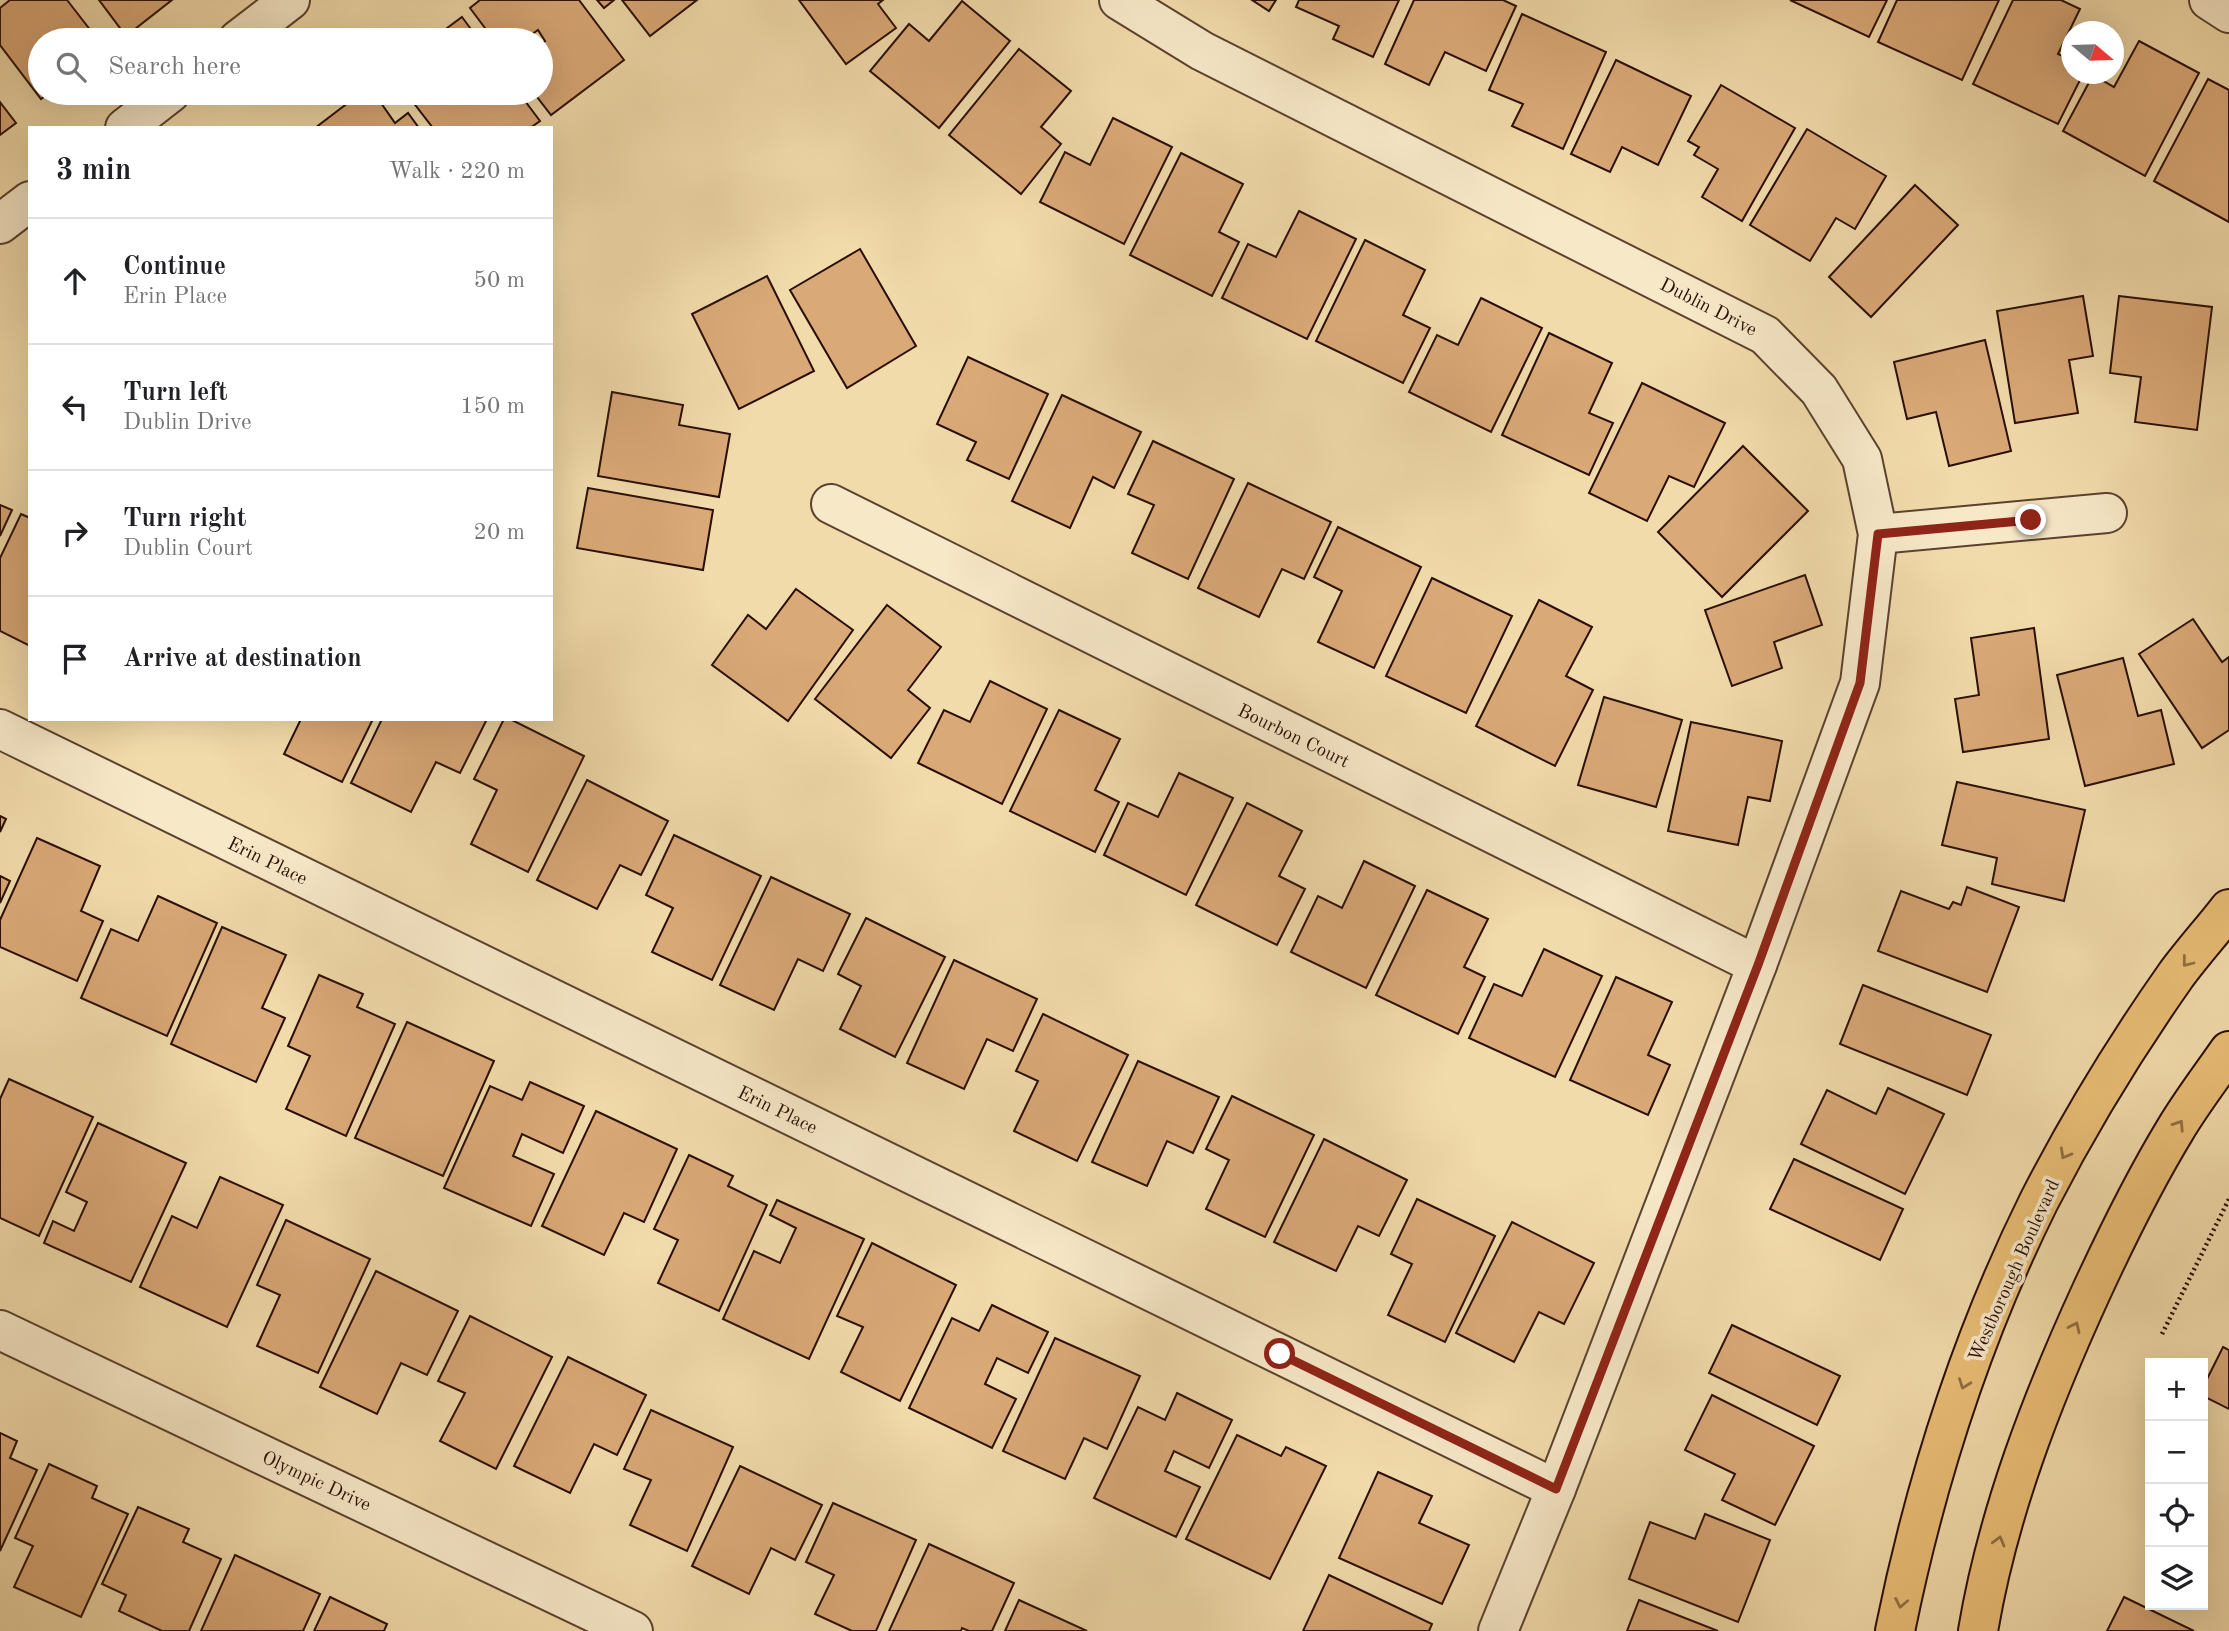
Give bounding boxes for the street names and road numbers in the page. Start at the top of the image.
street label: Dublin Drive [1656,276,1759,341]
street label: Bourbon Court [1234,702,1352,773]
street label: Erin Place [224,835,310,890]
street label: Erin Place [734,1084,820,1139]
street label: Westborough Boulevard [1966,1177,2064,1365]
street label: Olympic Drive [259,1449,373,1516]

